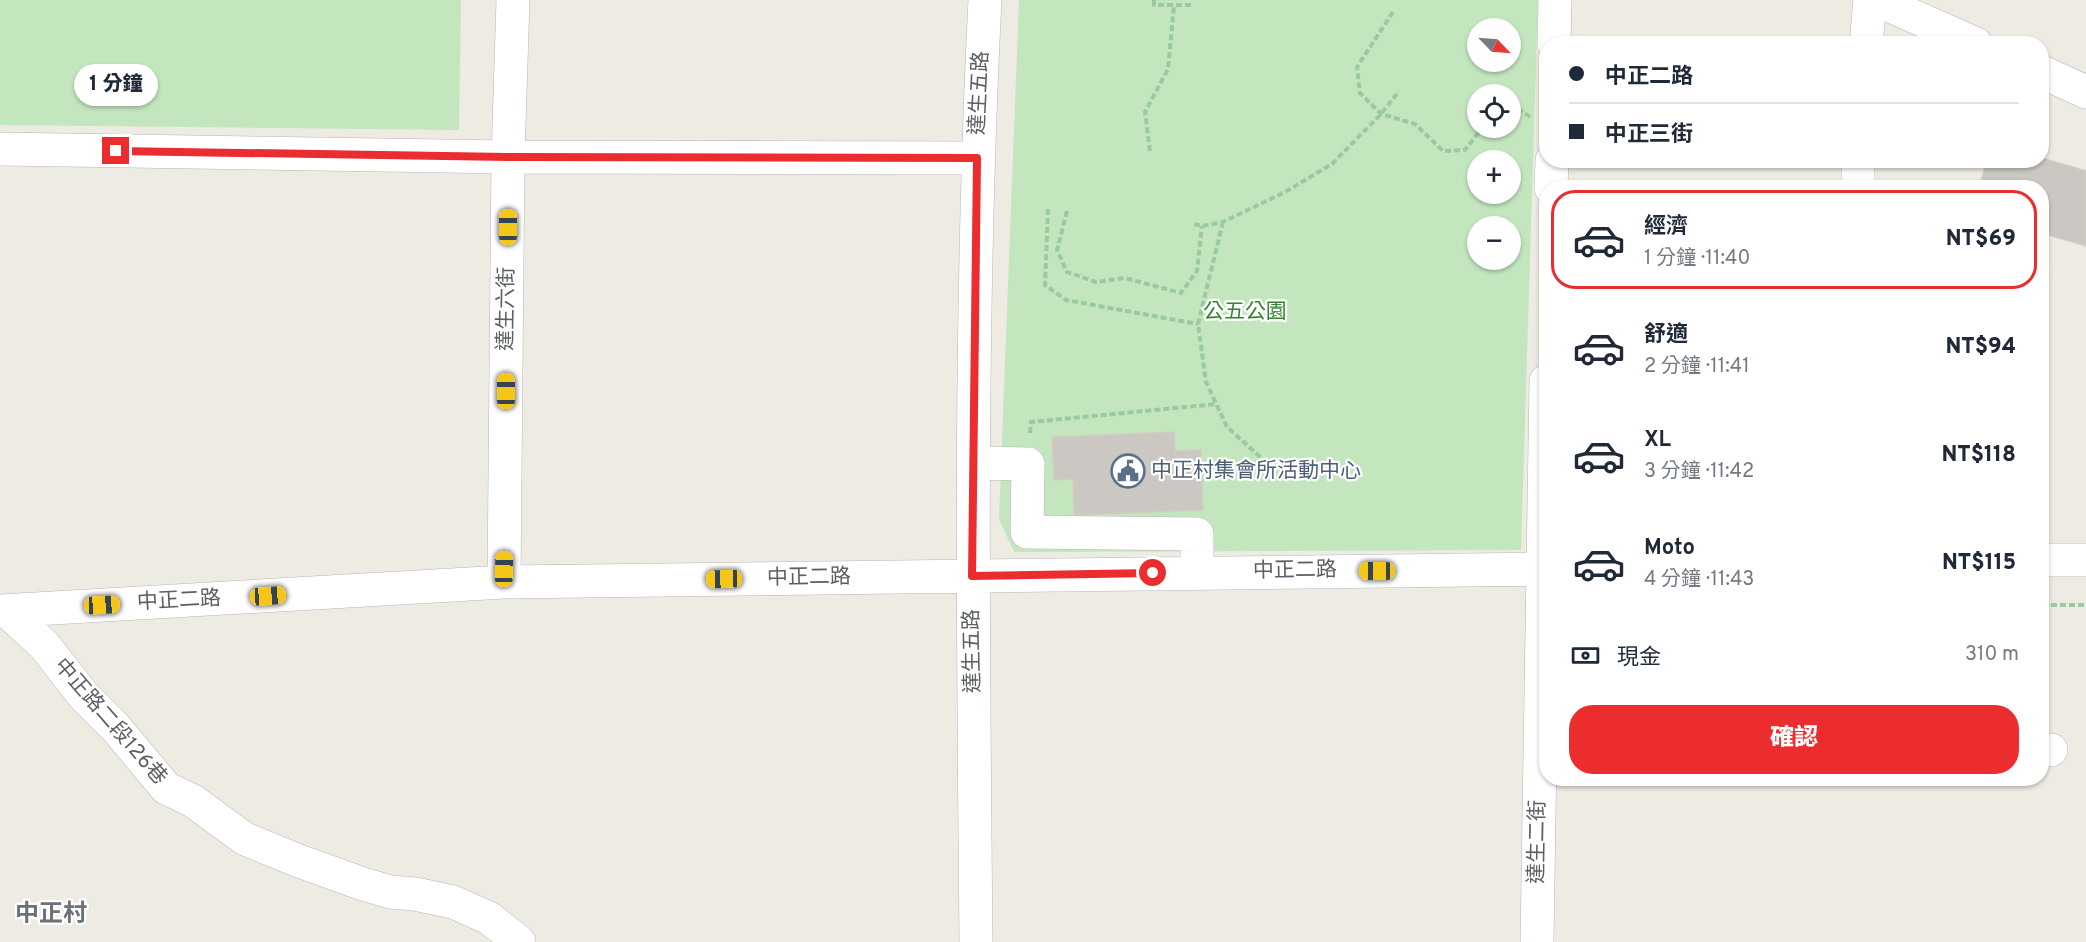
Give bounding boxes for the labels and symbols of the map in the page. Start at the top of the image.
north arrow [1467,18,1521,72]
street label: 達生五路 [964,50,996,136]
callout: 1 分鐘 [74,64,158,106]
route end [102,137,129,164]
car [499,209,517,245]
street label: 達生六街 [493,267,521,351]
park label: 公五公園 [1203,299,1287,326]
car [497,373,515,409]
public building icon: 中正村集會所活動中心 [1110,453,1146,489]
place label: 中正村集會所活動中心 [1151,458,1361,485]
car [495,551,513,587]
street label: 中正二路 [1253,557,1337,585]
route start [1139,559,1166,586]
car [1359,562,1395,580]
street label: 中正二路 [767,564,851,592]
car [706,570,742,588]
street label: 中正二路 [136,585,222,617]
car [249,586,287,606]
car [84,595,120,615]
street label: 達生五路 [959,609,987,693]
street label: 中正路二段126巷 [48,653,172,791]
street label: 達生二街 [1524,800,1552,884]
district label: 中正村 [15,900,87,930]

